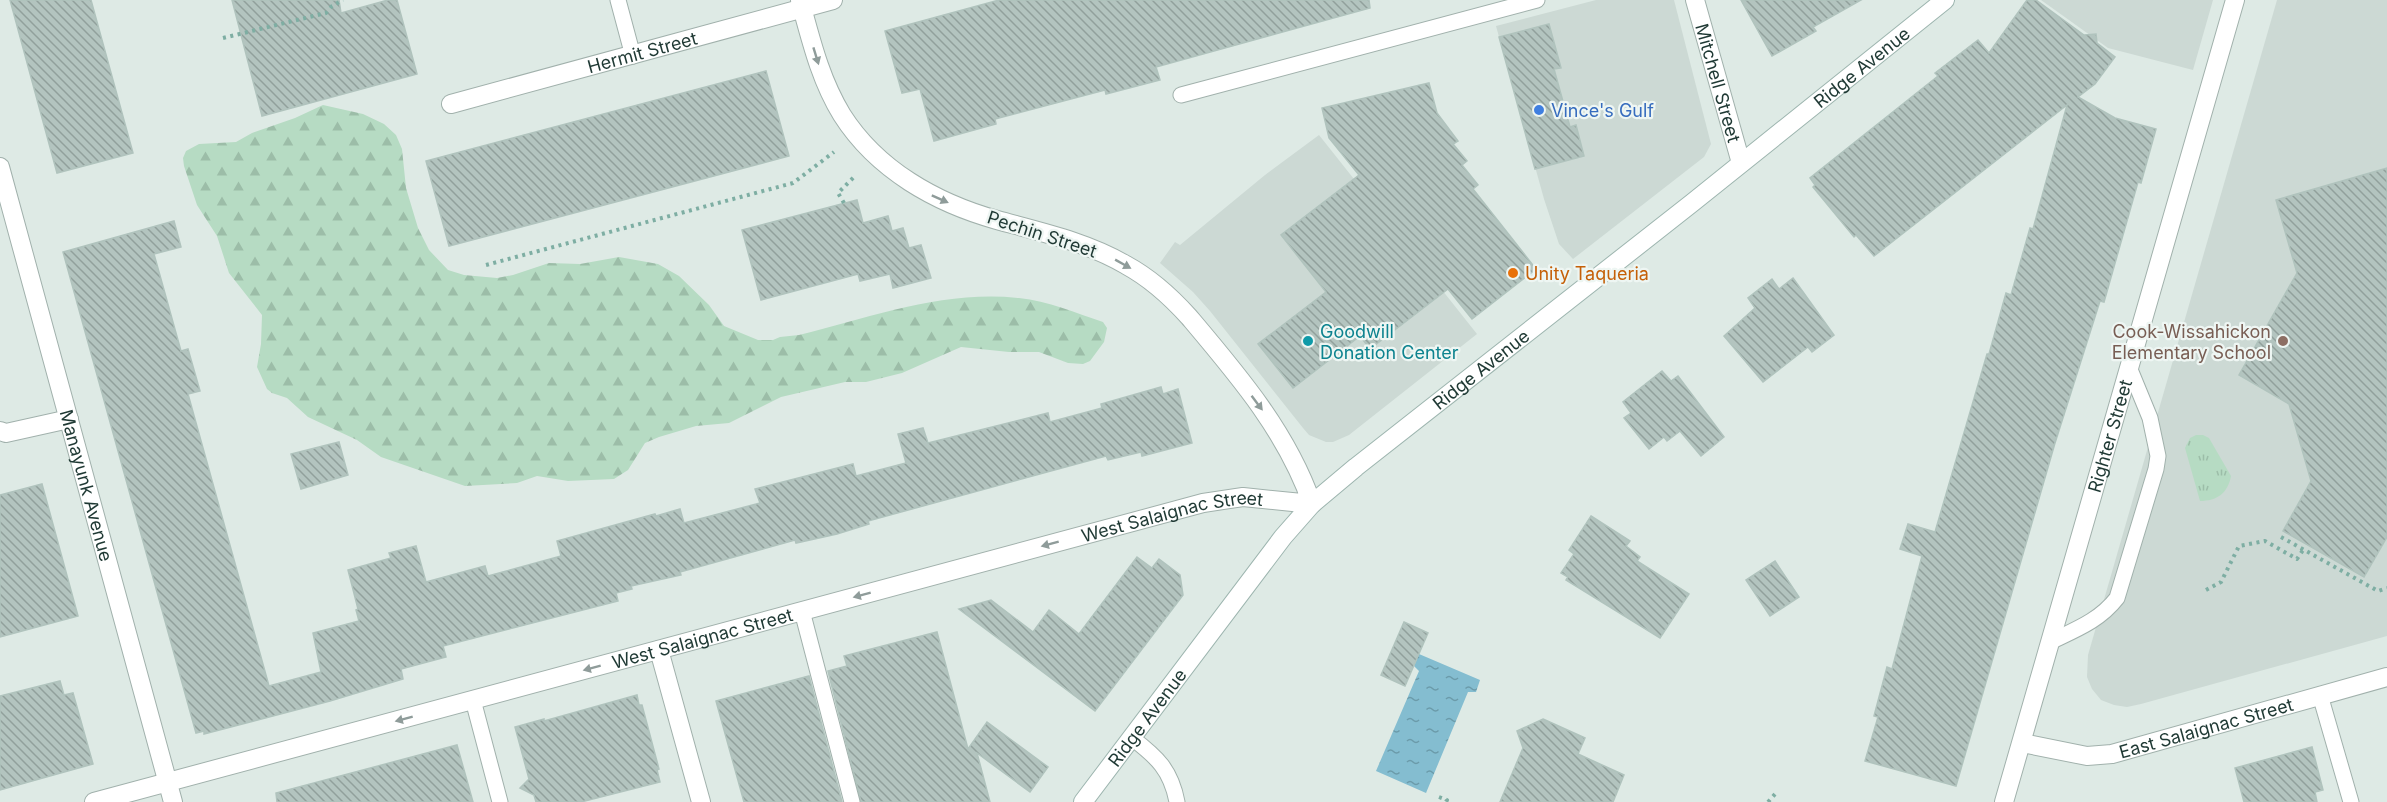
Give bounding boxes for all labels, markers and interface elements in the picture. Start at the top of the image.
street label: Mitchell Street [1692,21,1745,145]
street label: Ridge Avenue [1809,22,1914,112]
street label: Hermit Street [585,27,699,77]
one-way arrow [811,47,821,65]
place label: Vince's Gulf [1551,100,1654,121]
marker: Vince's Gulf [1532,103,1546,117]
one-way arrow [931,195,949,204]
street label: Pechin Street [985,206,1099,262]
one-way arrow [1115,259,1132,269]
place label: Unity Taqueria [1525,263,1649,284]
marker: Unity Taqueria [1506,266,1520,280]
place label: Goodwill Donation Center [1320,321,1459,363]
place label: Cook-Wissahickon Elementary School [2112,321,2271,363]
street label: Ridge Avenue [1428,325,1533,413]
marker: Goodwill Donation Center [1301,334,1315,348]
marker: Cook-Wissahickon Elementary School [2276,334,2290,348]
street label: Righter Street [2083,377,2136,495]
one-way arrow [1251,396,1263,411]
street label: Manayunk Avenue [56,407,117,564]
street label: West Salaignac Street [1079,486,1264,546]
one-way arrow [1041,540,1059,549]
one-way arrow [853,591,871,600]
street label: West Salaignac Street [610,604,795,672]
one-way arrow [583,664,601,673]
street label: Ridge Avenue [1103,664,1190,770]
street label: East Salaignac Street [2117,693,2296,762]
one-way arrow [395,715,413,724]

